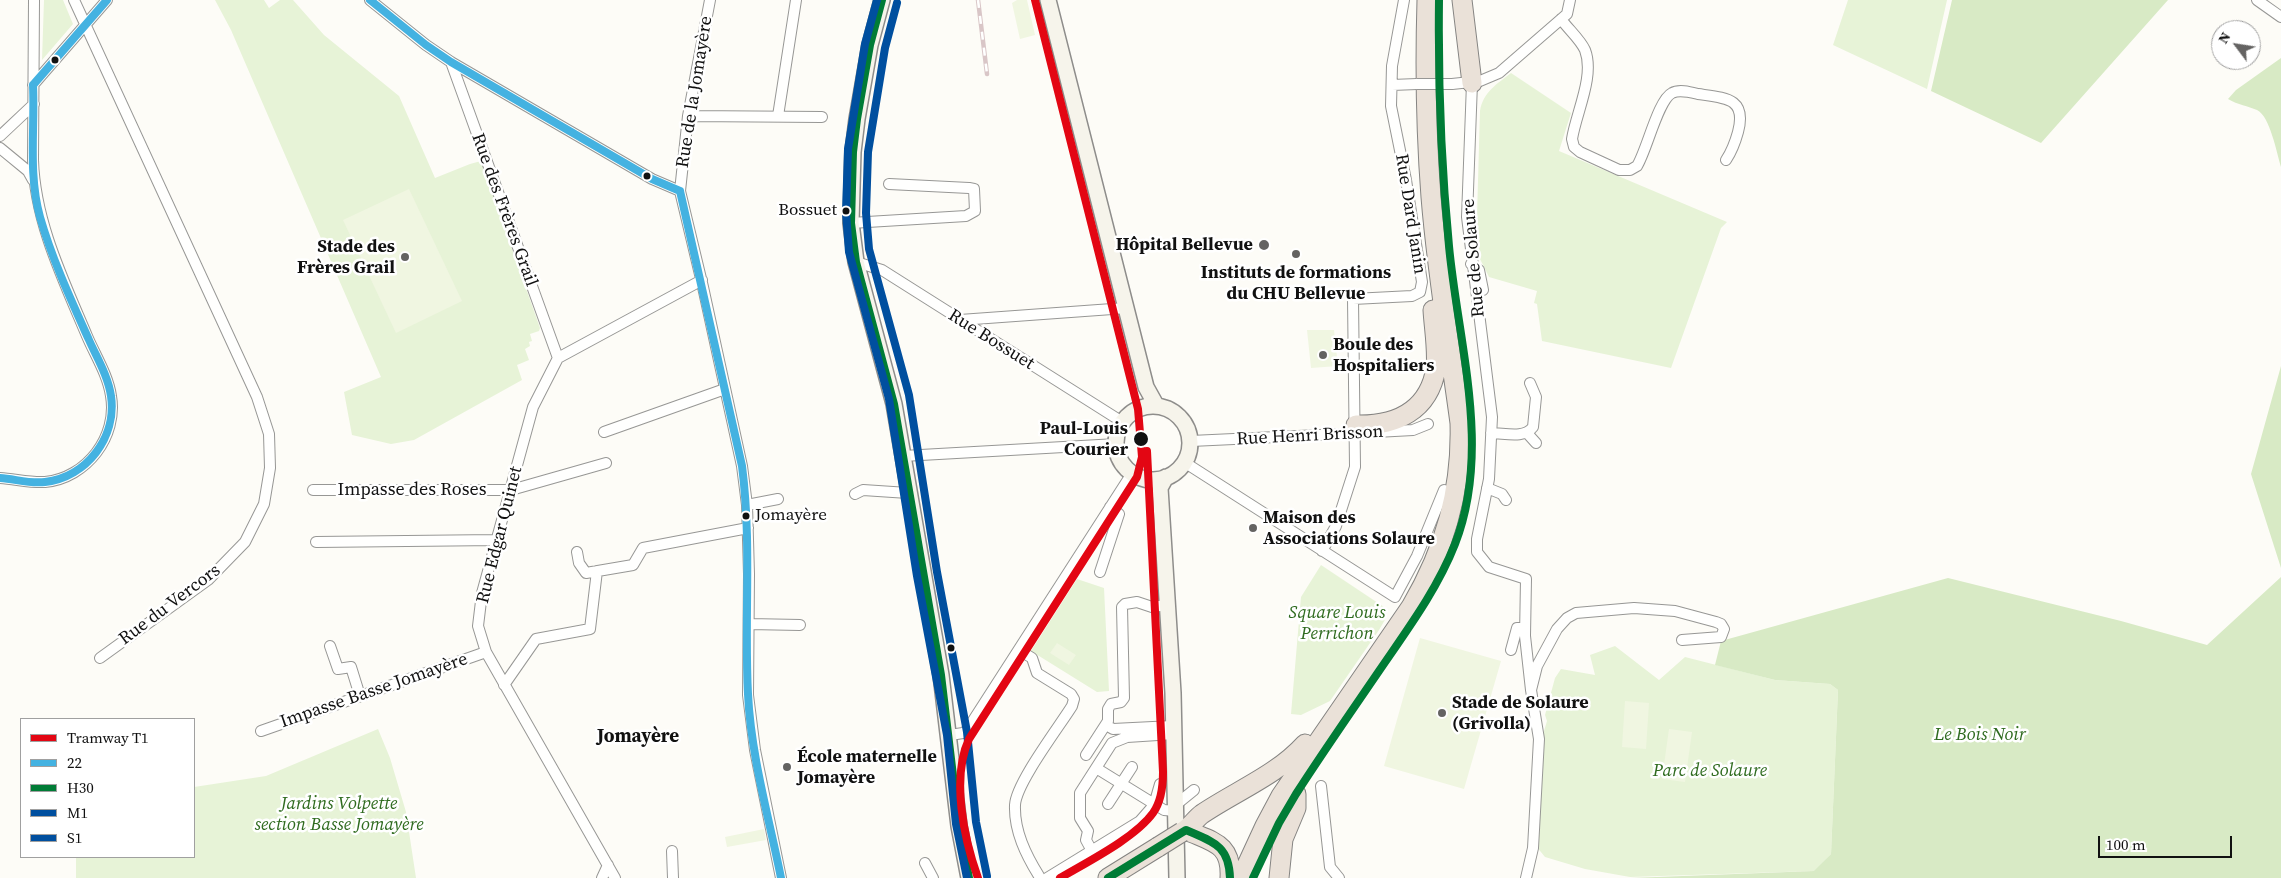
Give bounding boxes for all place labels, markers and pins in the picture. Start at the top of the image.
unlabelled marker [50,55,60,65]
unlabelled marker [642,171,652,181]
place label: Bossuet [778,201,837,221]
marker: Bossuet [841,206,851,216]
place label: Hôpital Bellevue [1116,234,1253,256]
place label: Stade des Frères Grail [297,236,395,278]
marker: Hôpital Bellevue [1257,238,1271,252]
marker: Instituts de formations du CHU Bellevue [1290,248,1302,260]
marker: Stade des Frères Grail [399,251,411,263]
place label: Instituts de formations du CHU Bellevue [1201,262,1391,304]
place label: Boule des Hospitaliers [1333,334,1434,376]
marker: Boule des Hospitaliers [1317,349,1329,361]
place label: Paul-Louis Courier [1040,418,1128,460]
marker: Paul-Louis Courier [1132,430,1150,448]
place label: Jomayère [755,506,827,526]
place label: Maison des Associations Solaure [1263,507,1435,550]
marker: Jomayère [741,511,751,521]
marker: Maison des Associations Solaure [1247,522,1259,534]
unlabelled marker [946,643,956,653]
place label: Stade de Solaure (Grivolla) [1452,692,1589,734]
marker: Stade de Solaure (Grivolla) [1436,707,1448,719]
place label: École maternelle Jomayère [797,746,937,789]
marker: École maternelle Jomayère [781,761,793,773]

